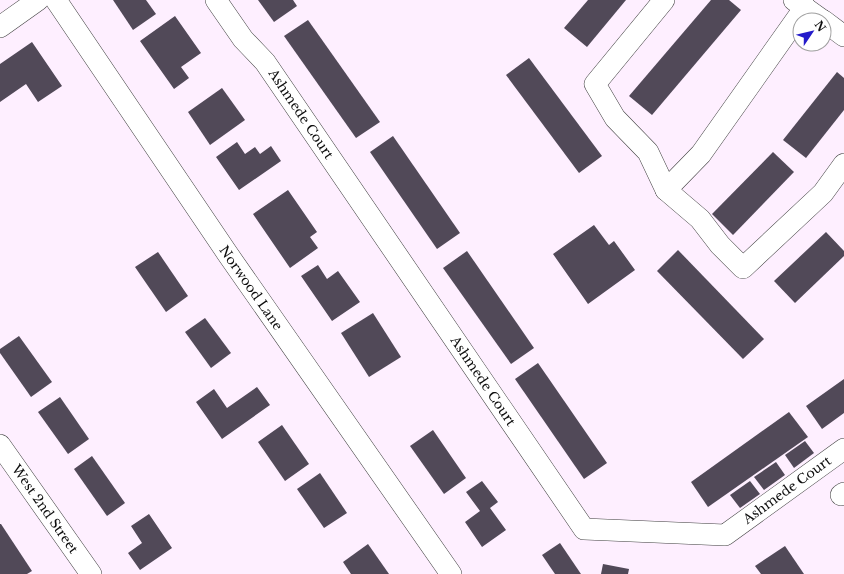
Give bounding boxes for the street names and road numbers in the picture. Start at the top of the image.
street label: Ashmede Court [264,65,337,162]
street label: Norwood Lane [216,242,286,334]
street label: Ashmede Court [446,332,519,429]
street label: Ashmede Court [739,452,835,528]
street label: West 2nd Street [7,460,82,557]

